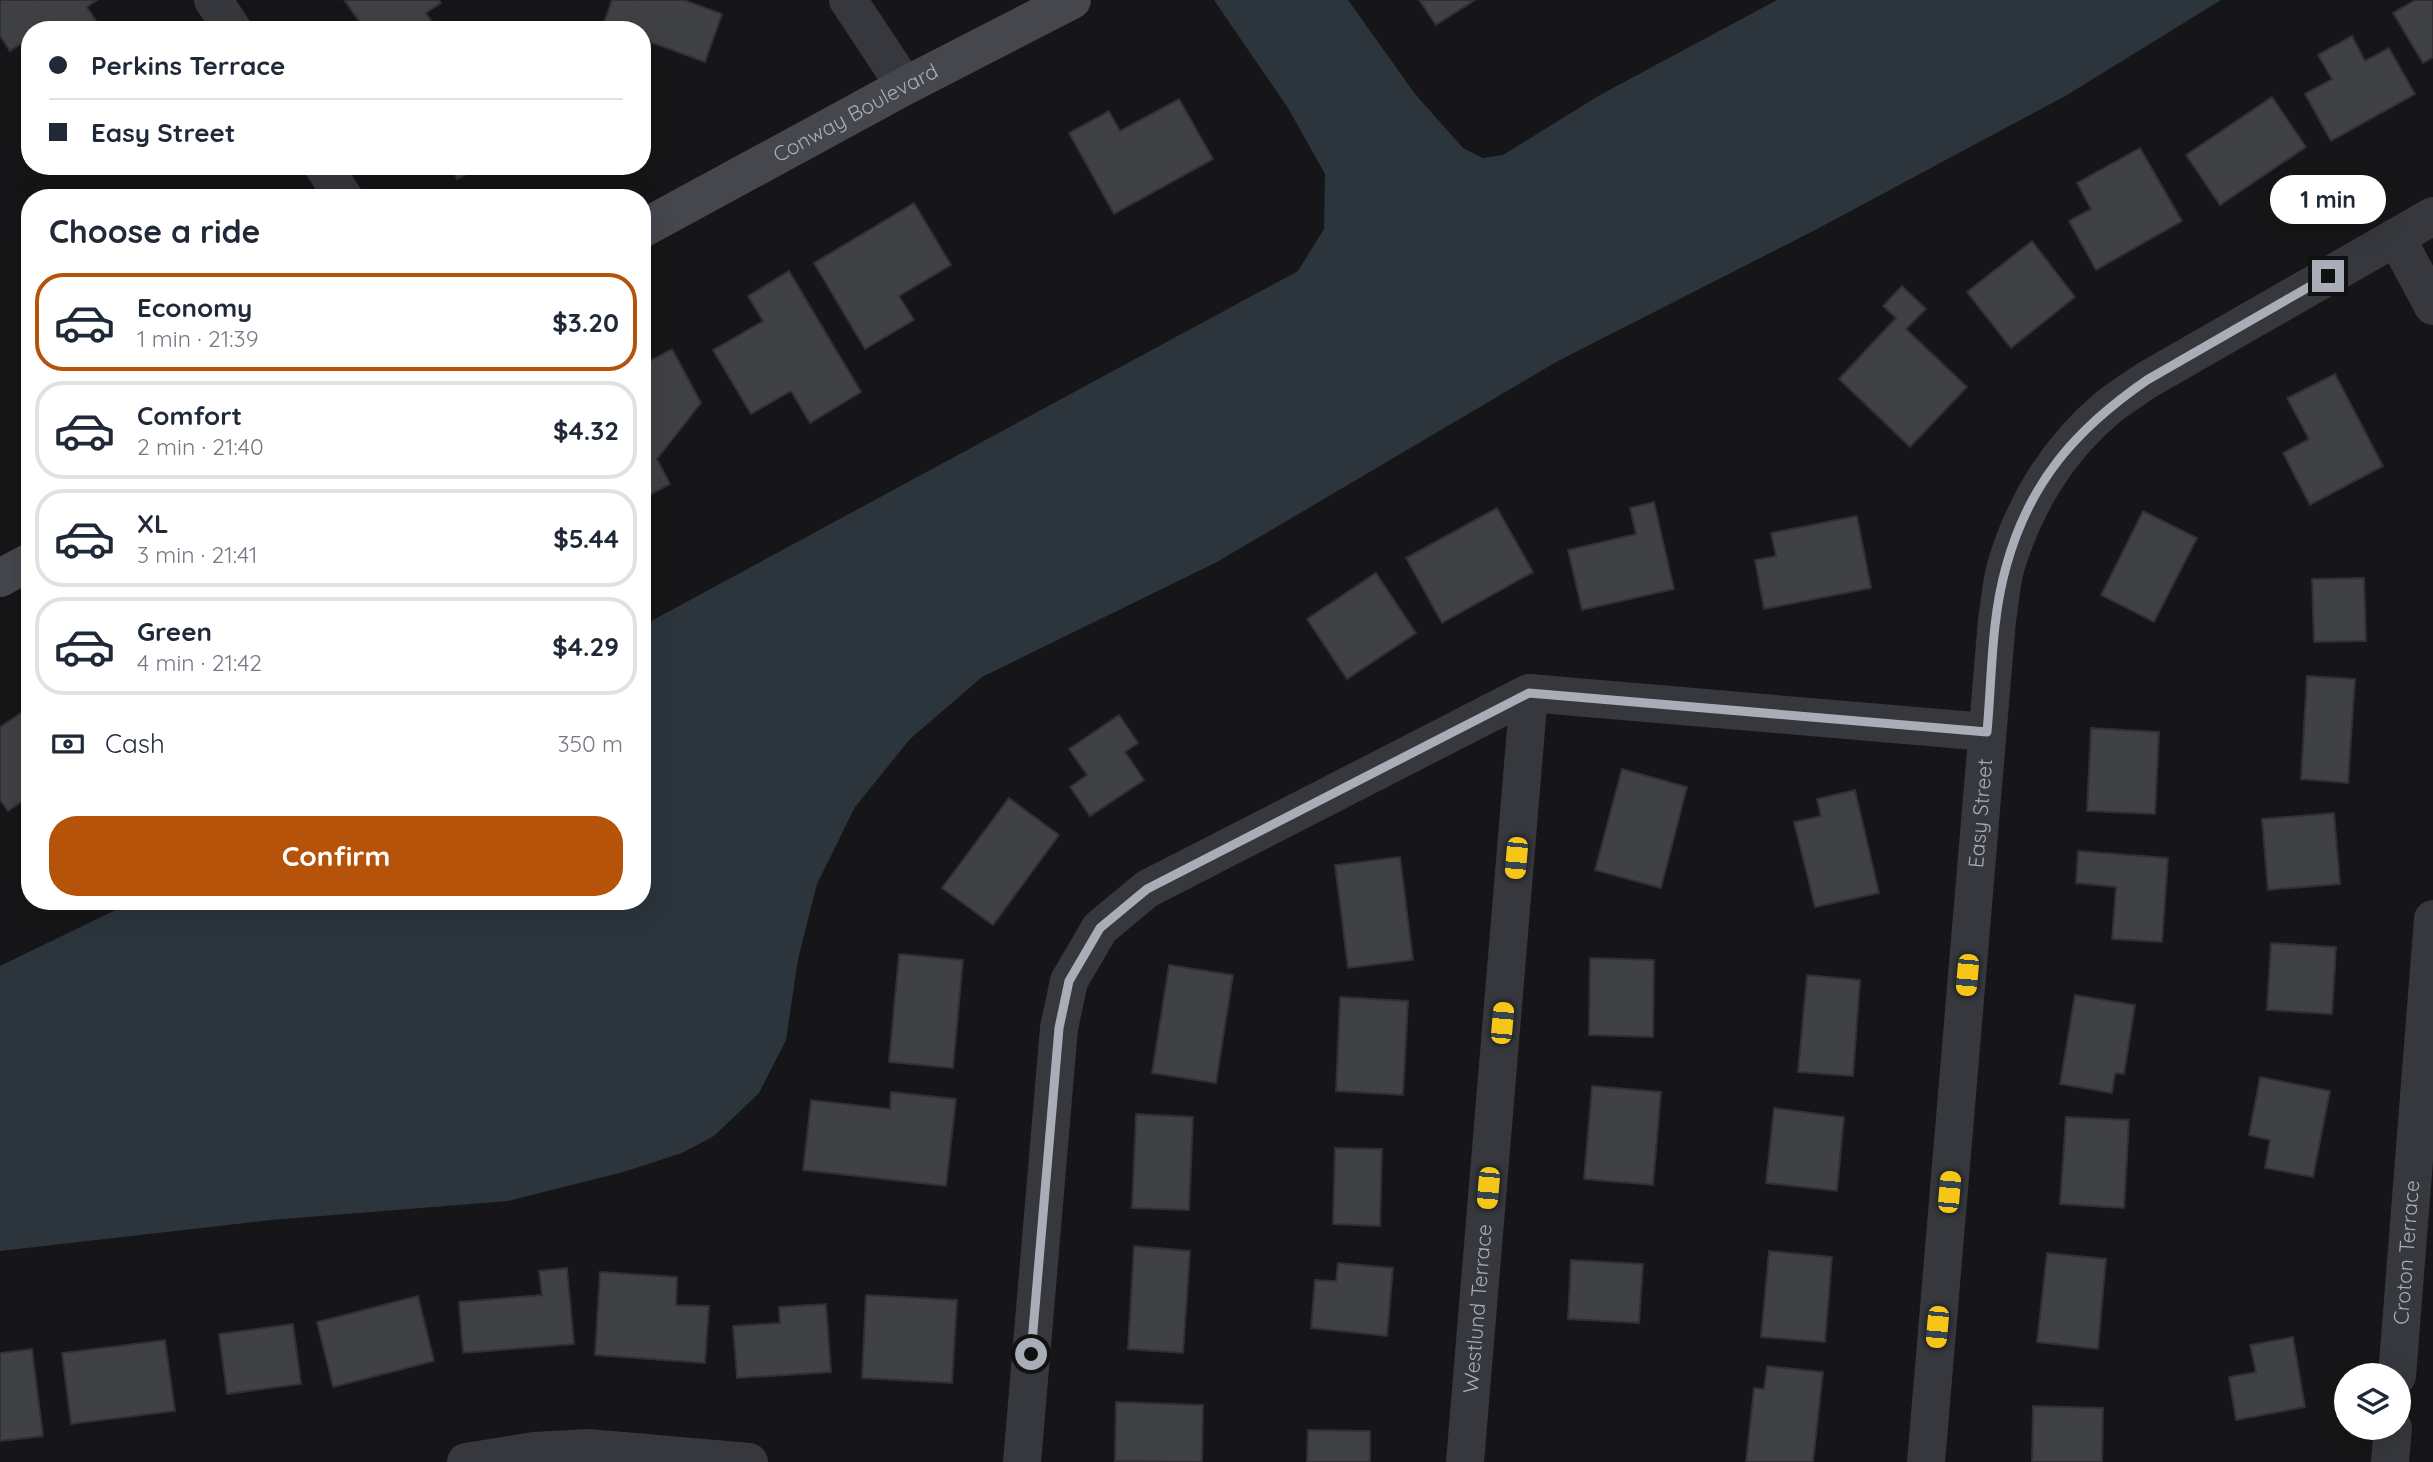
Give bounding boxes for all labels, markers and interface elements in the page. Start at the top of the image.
text: Perkins Terrace [91,49,285,82]
street label: Conway Boulevard [768,57,942,167]
text: Easy Street [91,116,235,149]
callout: 1 min [2270,174,2386,224]
text: 1 min [2300,185,2356,214]
text: Choose a ride [49,211,261,251]
route end [2312,260,2344,292]
icon: car [53,291,116,354]
text: Economy [137,291,252,324]
text: $3.20 [552,306,619,339]
text: 1 min · 21:39 [137,324,258,353]
icon: car [53,399,116,462]
text: Comfort [137,399,242,432]
text: $4.32 [553,414,619,447]
text: 2 min · 21:40 [137,432,264,461]
icon: car [53,507,116,570]
text: XL [137,507,169,540]
text: $5.44 [553,522,619,555]
text: 3 min · 21:41 [137,540,258,569]
icon: car [53,615,116,678]
text: Green [137,615,212,648]
text: $4.29 [552,630,619,663]
text: 4 min · 21:42 [137,648,262,677]
icon: cash [49,725,87,763]
text: Cash [105,727,165,760]
text: 350 m [557,729,623,758]
street label: Easy Street [1962,757,1997,869]
button: Confirm [49,816,623,896]
car [1504,836,1529,880]
car [1955,953,1980,997]
car [1490,1001,1515,1045]
car [1476,1166,1501,1210]
car [1937,1170,1962,1214]
street label: Croton Terrace [2387,1179,2424,1326]
street label: Westlund Terrace [1457,1223,1497,1394]
car [1925,1305,1950,1349]
route start [1015,1338,1047,1370]
map controls [2334,1363,2411,1440]
button: layers [2334,1363,2411,1440]

